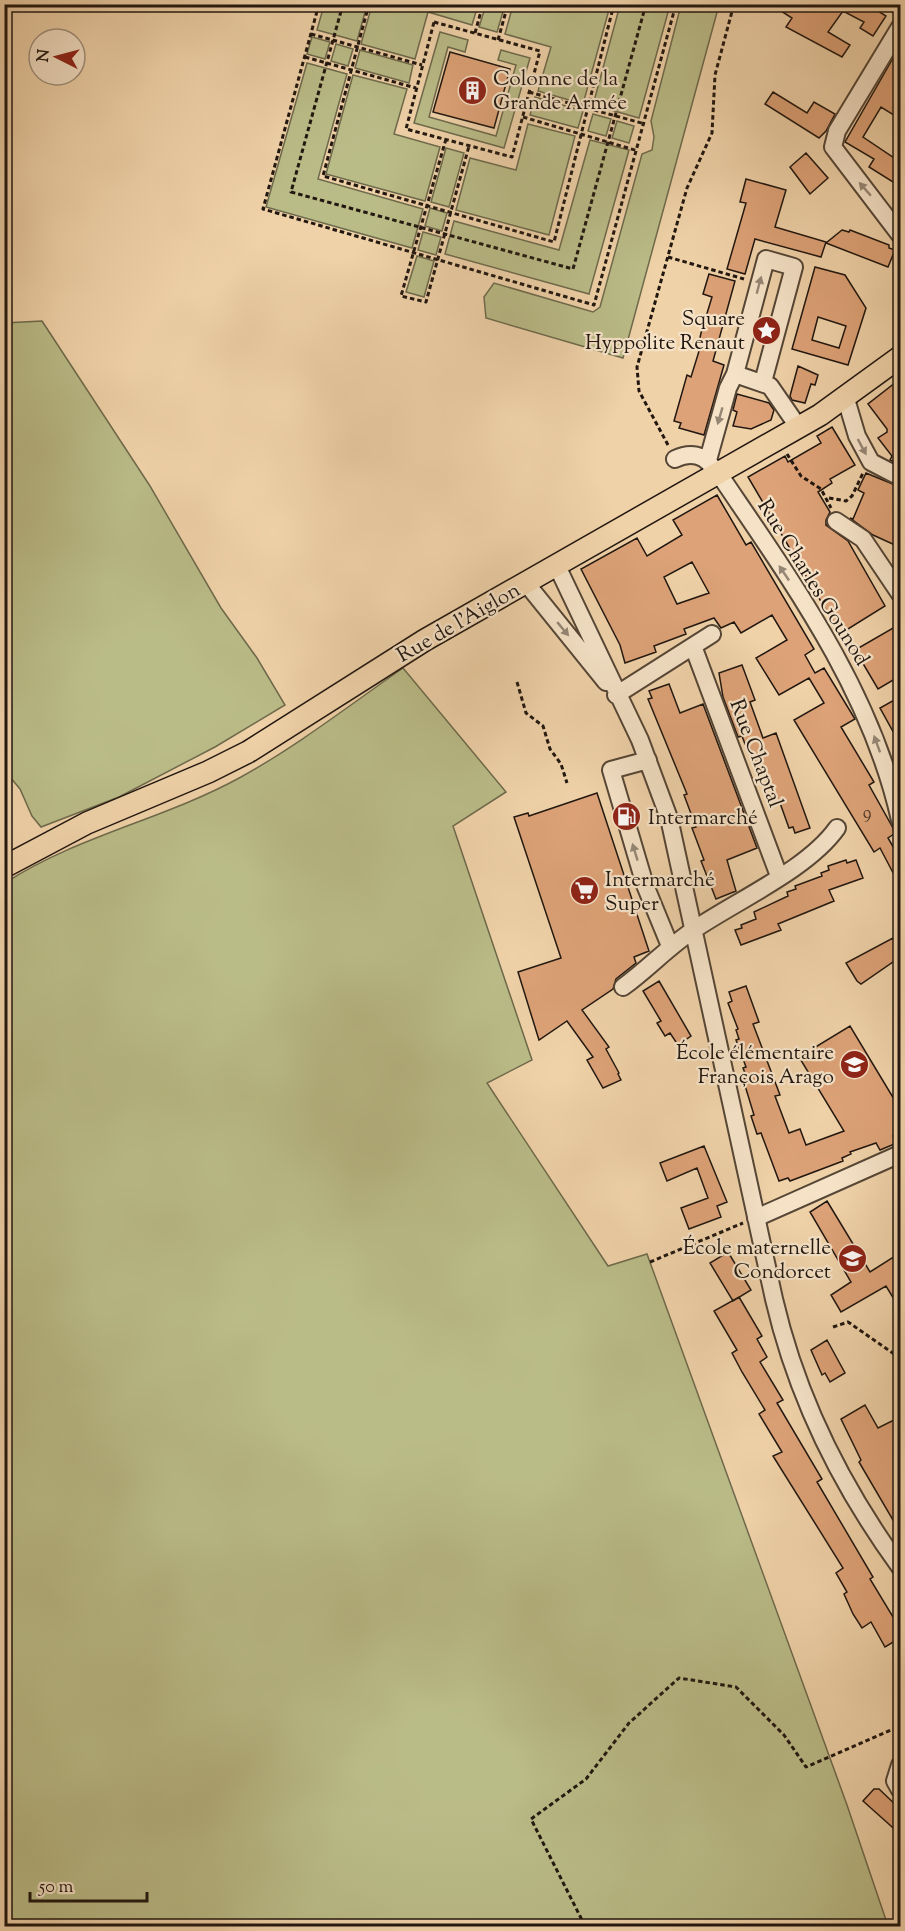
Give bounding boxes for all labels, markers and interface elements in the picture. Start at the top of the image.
north arrow [27,27,87,87]
text: N [32,48,57,63]
place label: Colonne de la Grande Armée [493,65,627,119]
building icon: Colonne de la Grande Armée [456,74,488,106]
one-way arrow [859,182,872,197]
one-way arrow [755,276,764,294]
place label: Square Hyppolite Renaut [585,305,745,359]
place icon: Square Hyppolite Renaut [750,314,782,346]
one-way arrow [715,408,724,426]
one-way arrow [857,439,867,456]
street label: Rue Charles Gounod [749,494,876,672]
one-way arrow [779,565,790,582]
street label: Rue de l'Aiglon [392,576,526,671]
one-way arrow [556,621,569,637]
street label: Rue Chaptal [721,695,790,812]
one-way arrow [872,735,882,753]
fuel station icon: Intermarché [611,801,643,833]
house number: 9 [863,801,872,827]
place label: Intermarché [648,804,758,834]
one-way arrow [630,843,639,861]
place label: Intermarché Super [605,866,715,920]
supermarket icon: Intermarché Super [568,875,600,907]
place label: École élémentaire François Arago [676,1039,834,1093]
school or university icon: École élémentaire François Arago [839,1048,871,1080]
place label: École maternelle Condorcet [683,1234,831,1288]
school or university icon: École maternelle Condorcet [836,1243,868,1275]
scale bar [30,1865,147,1903]
text: 50 m [38,1875,74,1901]

